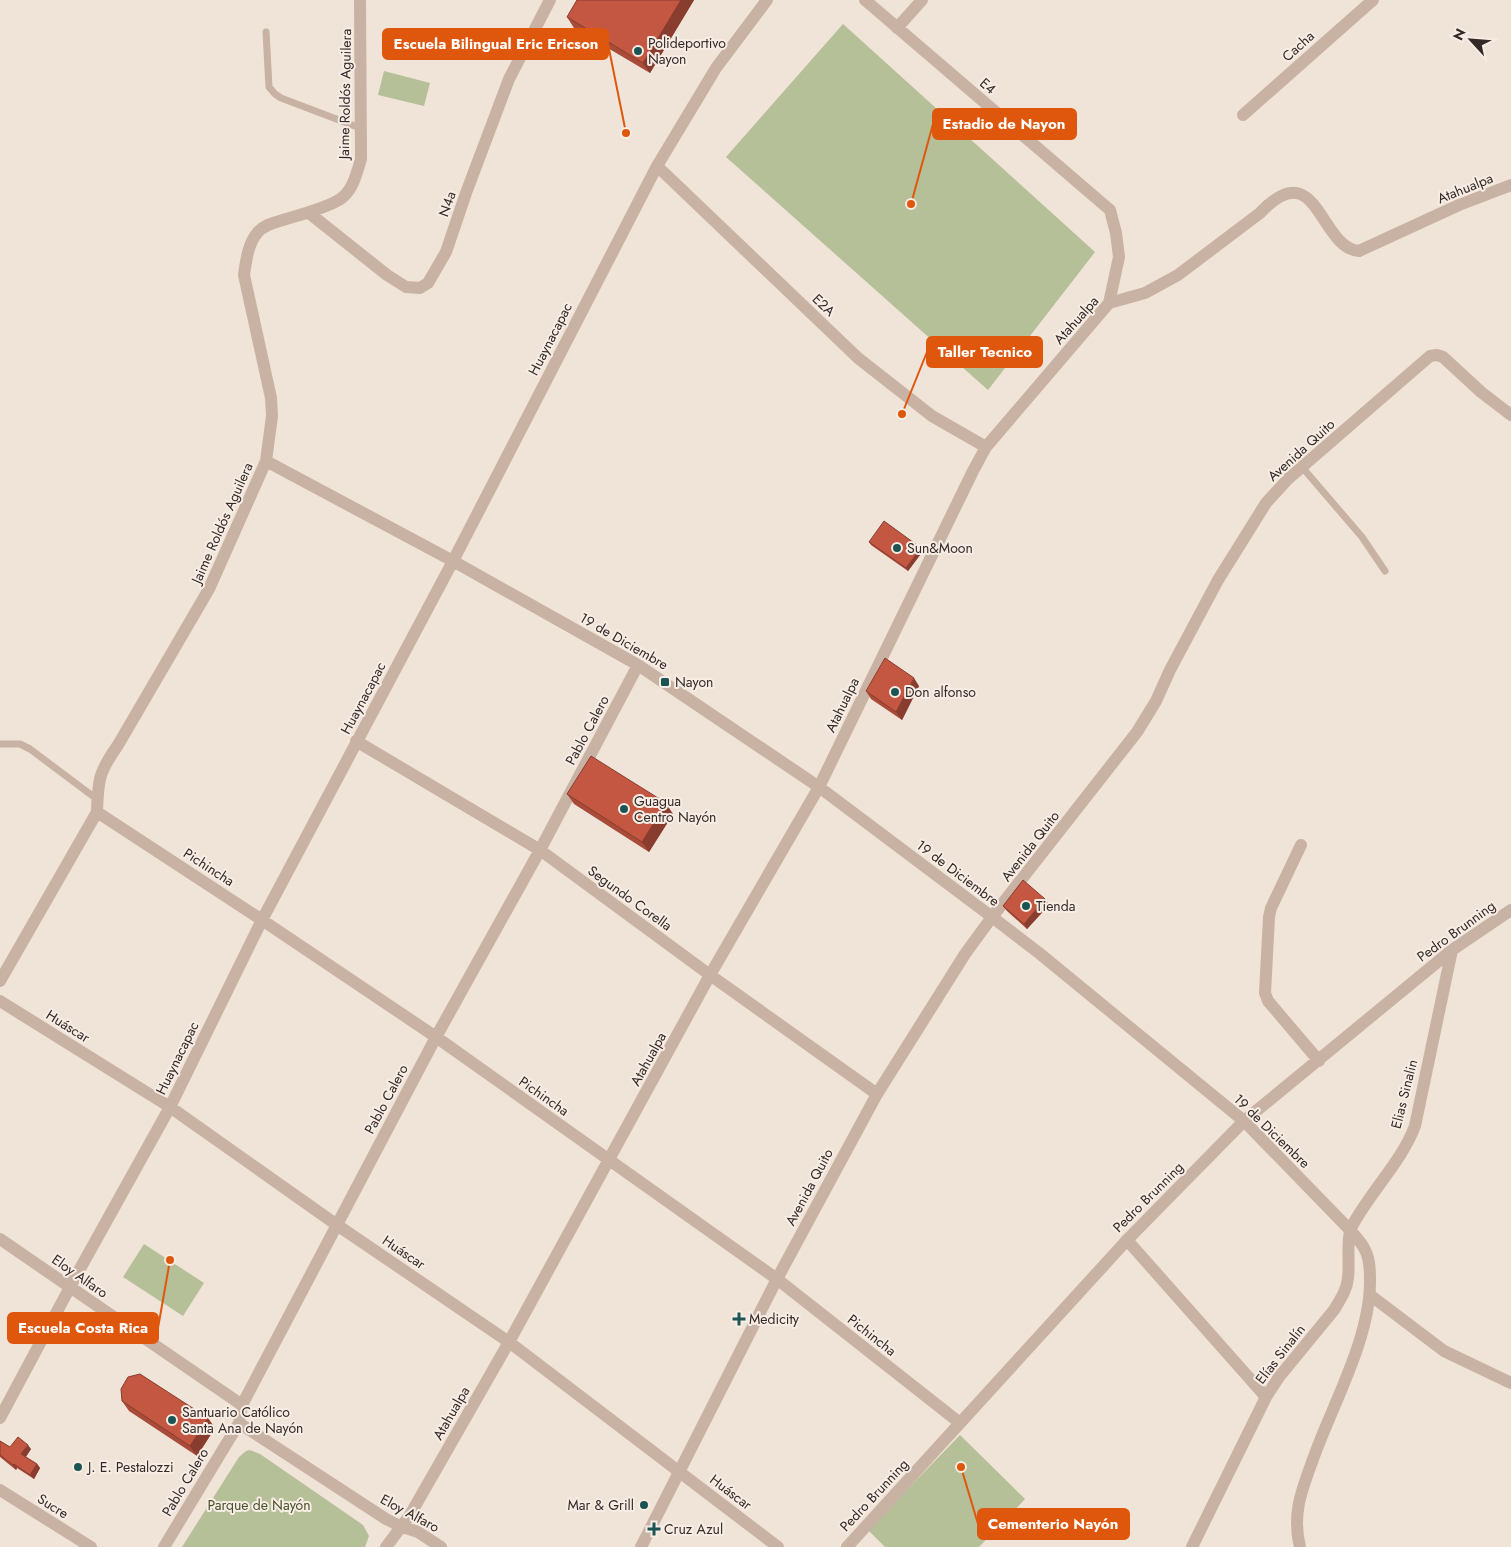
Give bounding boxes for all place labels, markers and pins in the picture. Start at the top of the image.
callout: Escuela Bilingual Eric Ericson [383,29,608,59]
place label: Polideportivo Nayon [648,33,726,69]
marker: Polideportivo Nayon [632,45,644,57]
callout: Estadio de Nayon [933,109,1076,139]
callout: Taller Tecnico [927,337,1042,367]
place label: Sun&Moon [907,538,973,558]
marker: Sun&Moon [891,542,903,554]
place label: Nayon [675,672,713,692]
marker: Nayon [659,676,671,688]
place label: Don alfonso [905,682,976,702]
marker: Don alfonso [889,686,901,698]
place label: Guagua Centro Nayón [634,791,716,827]
marker: Guagua Centro Nayón [618,803,630,815]
place label: Tienda [1036,896,1075,916]
marker: Tienda [1020,900,1032,912]
place label: Medicity [749,1309,800,1329]
callout: Escuela Costa Rica [8,1313,158,1343]
marker: Medicity [733,1313,745,1325]
place label: Santuario Católico Santa Ana de Nayón [182,1402,303,1438]
marker: Santuario Católico Santa Ana de Nayón [166,1414,178,1426]
place label: J. E. Pestalozzi [86,1457,174,1477]
marker: J. E. Pestalozzi [72,1461,84,1473]
place label: Mar & Grill [568,1495,634,1515]
marker: Mar & Grill [638,1499,650,1511]
callout: Cementerio Nayón [978,1509,1129,1539]
place label: Cruz Azul [664,1519,723,1539]
marker: Cruz Azul [648,1523,660,1535]

